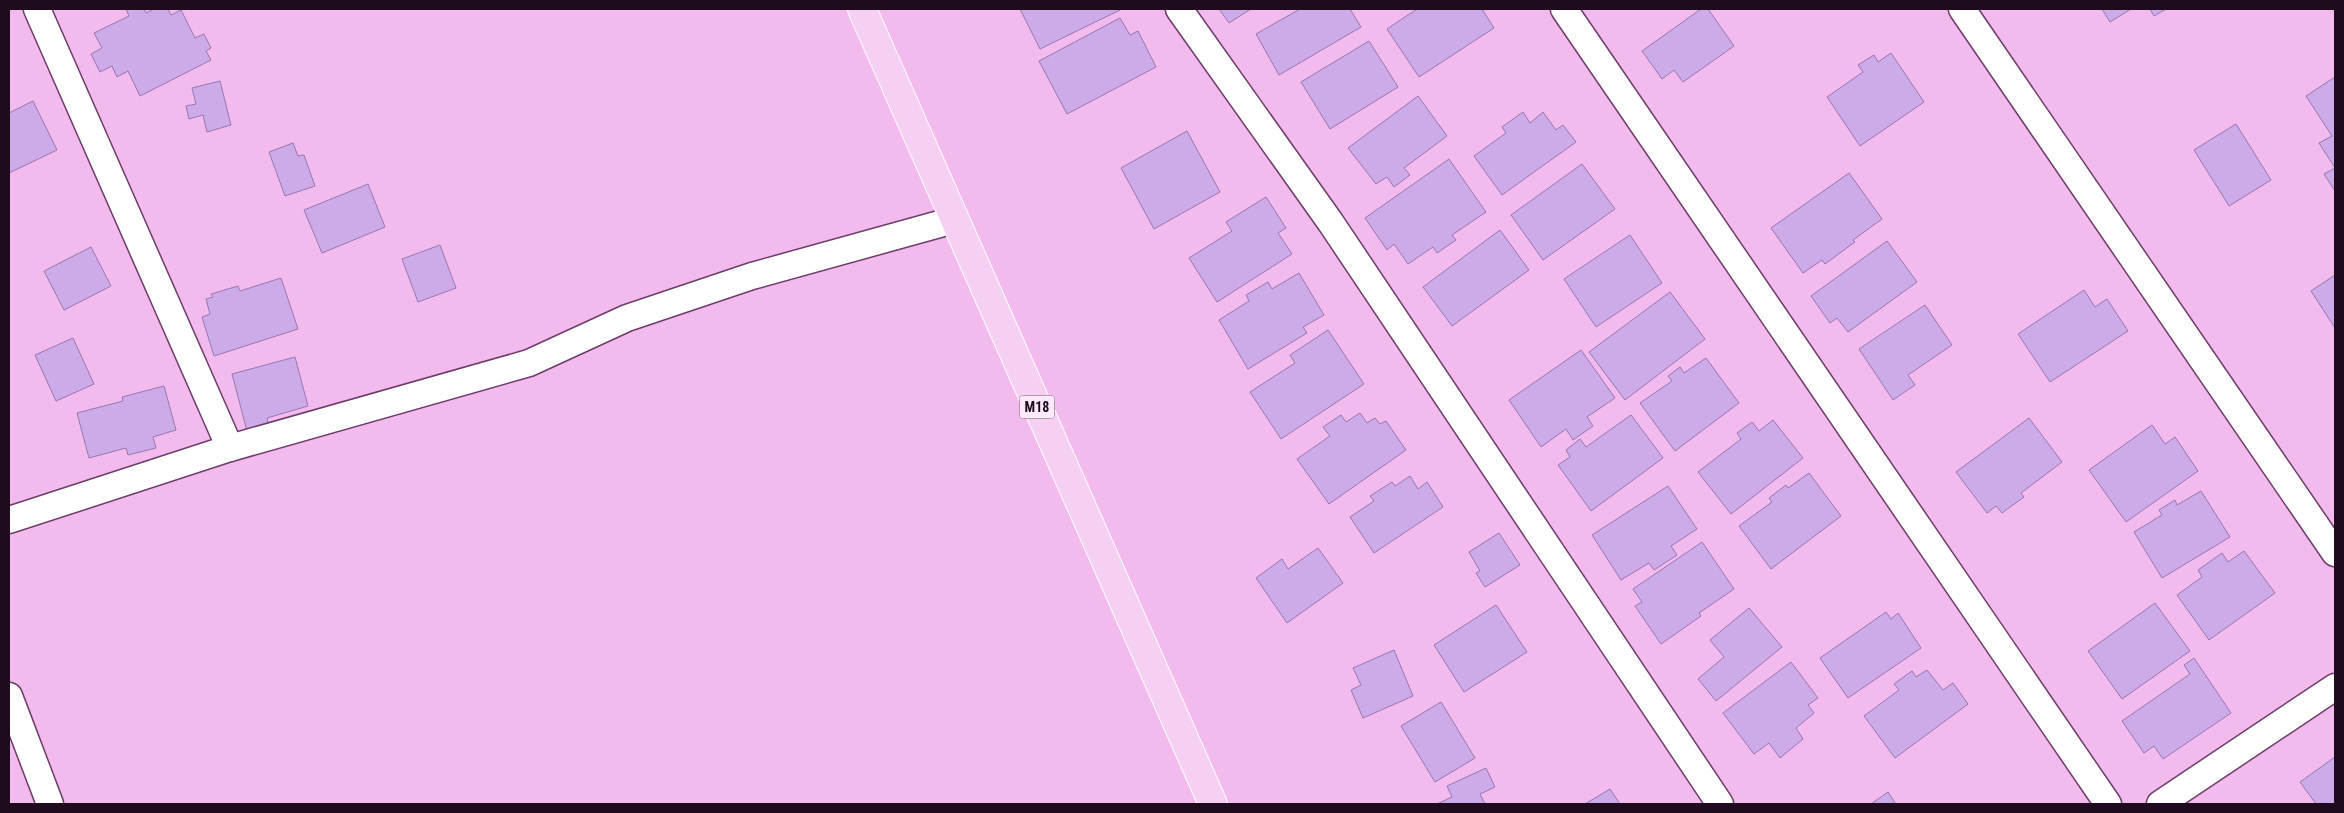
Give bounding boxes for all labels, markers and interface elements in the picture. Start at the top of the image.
road number: M18 [1020,396,1054,418]

